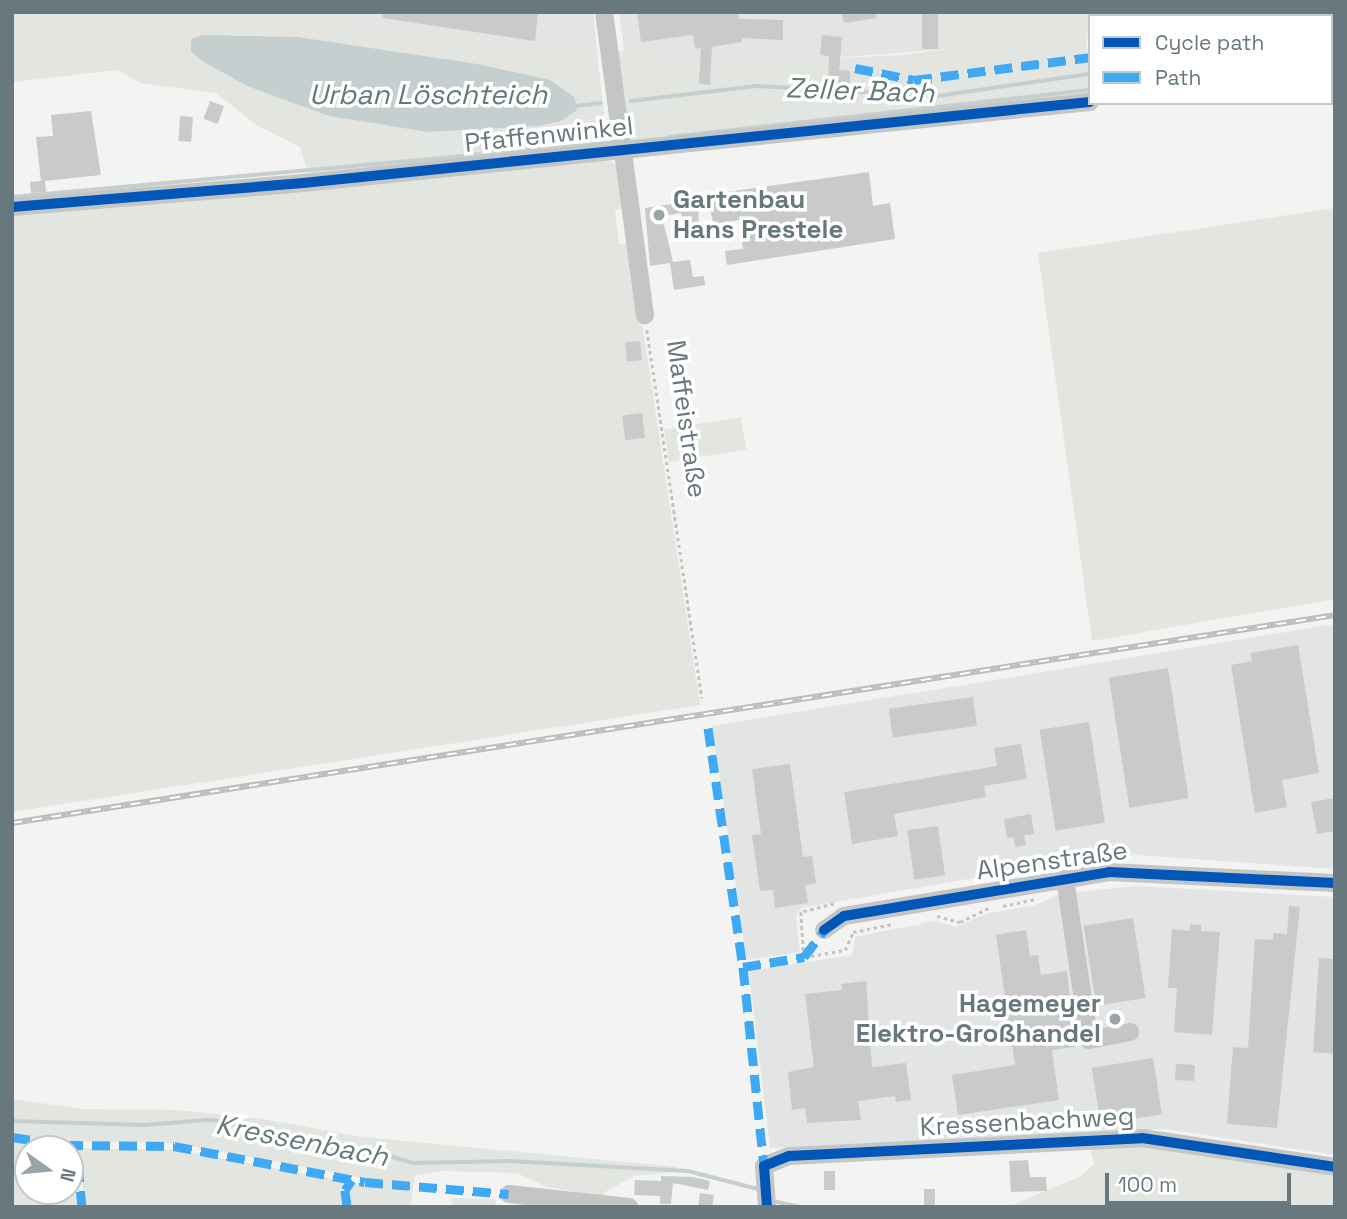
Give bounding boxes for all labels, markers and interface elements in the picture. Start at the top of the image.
legend [1088,14,1333,105]
text: Cycle path [1155,29,1264,56]
text: Path [1155,64,1201,91]
water label: Zeller Bach [785,71,935,109]
water label: Urban Löschteich [309,77,547,111]
street label: Pfaffenwinkel [463,111,635,159]
place label: Gartenbau Hans Prestele [673,184,844,246]
marker: Gartenbau Hans Prestele [651,207,667,223]
street label: Maffeistraße [659,338,713,500]
street label: Alpenstraße [974,835,1130,887]
place label: Hagemeyer Elektro-Großhandel [856,988,1101,1050]
marker: Hagemeyer Elektro-Großhandel [1107,1011,1123,1027]
street label: Kressenbachweg [919,1101,1135,1143]
water label: Kressenbach [213,1107,391,1173]
north arrow [14,1135,84,1205]
scale bar [1109,1160,1294,1204]
text: N [54,1166,82,1184]
text: 100 m [1118,1171,1177,1198]

